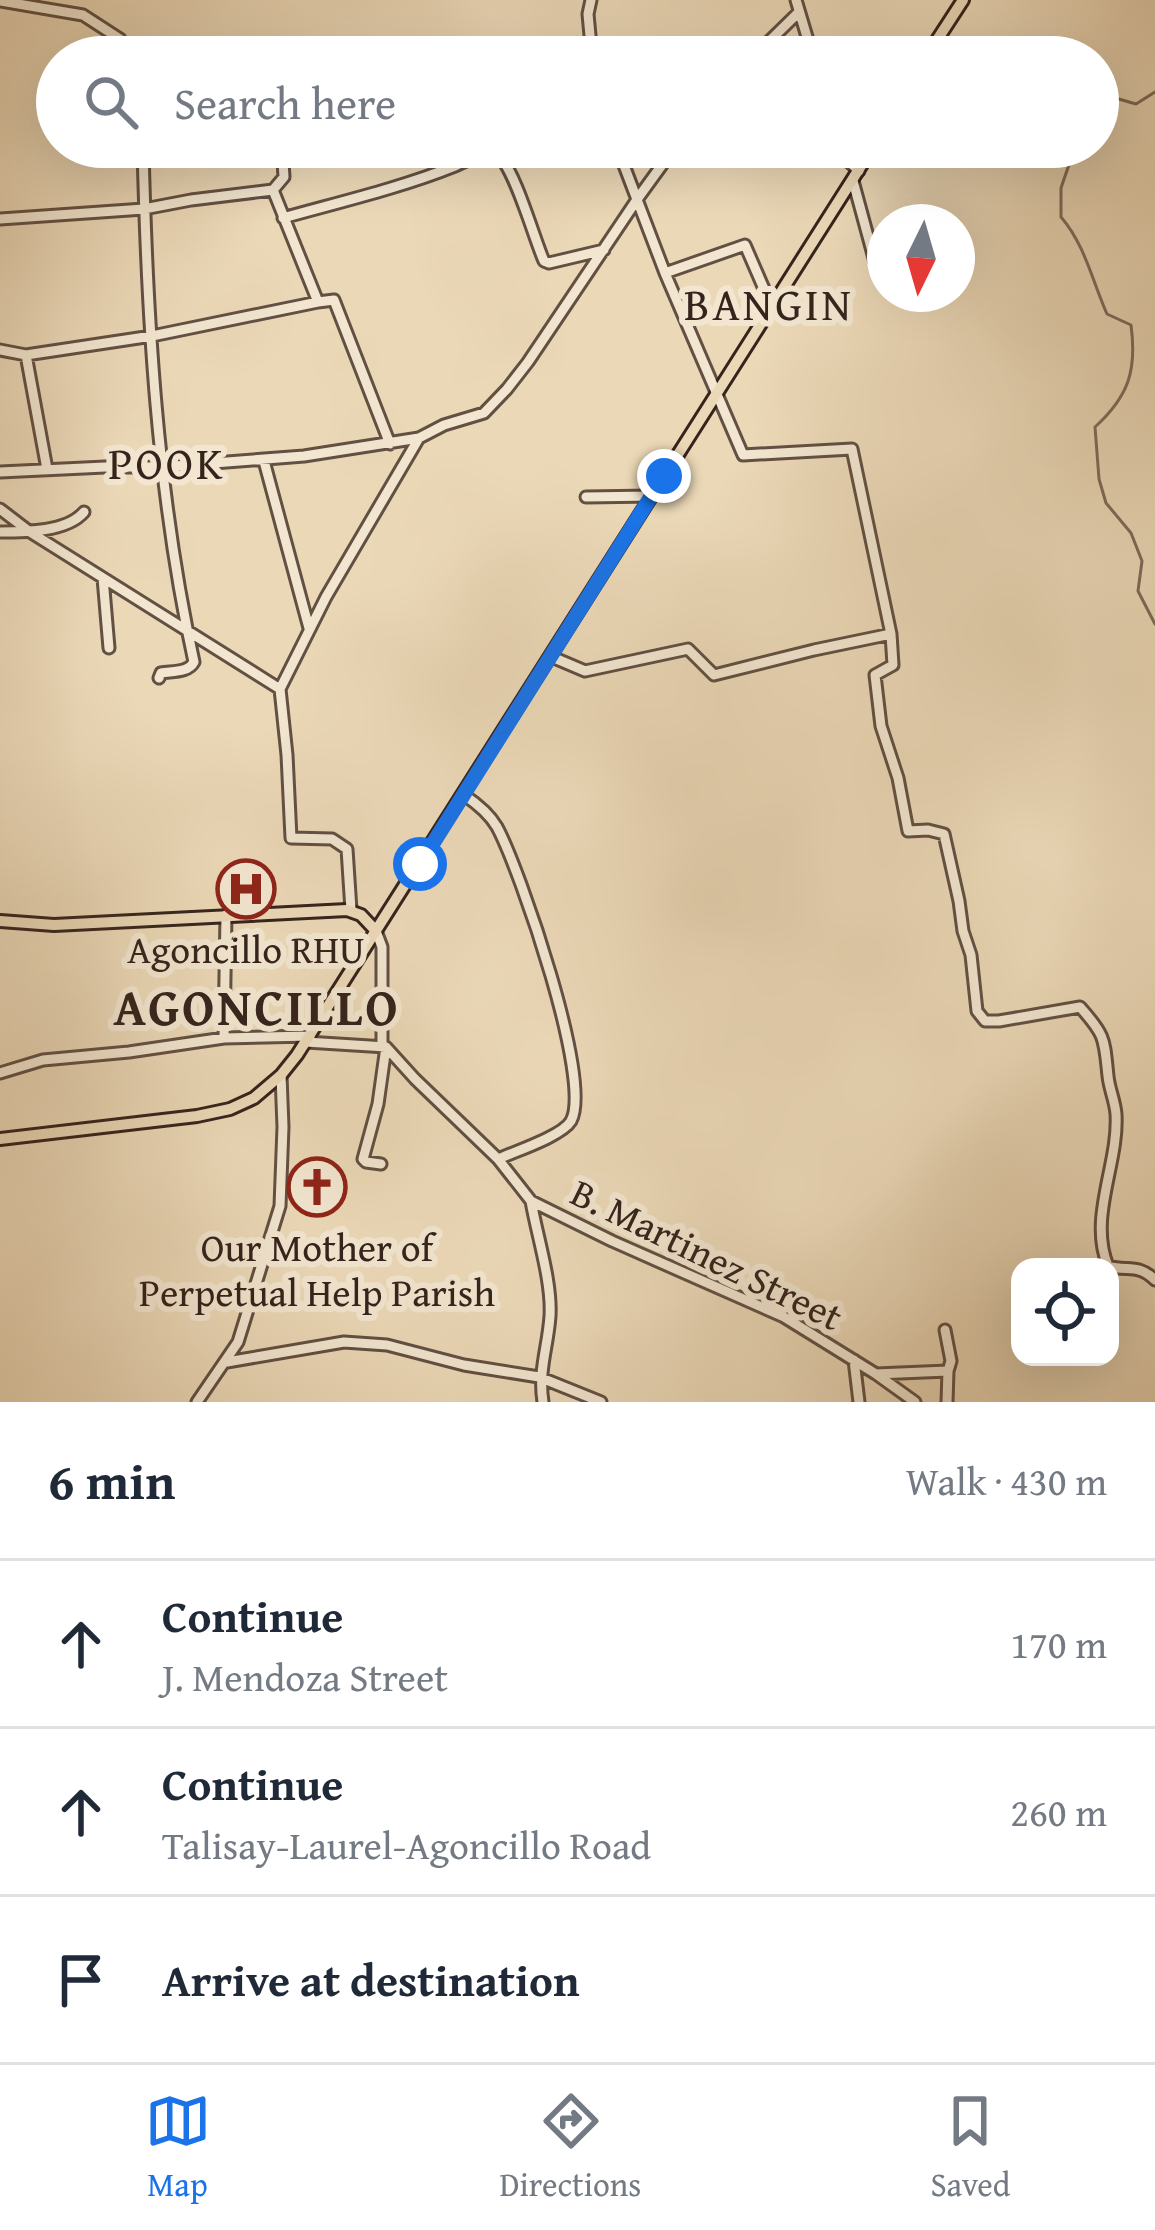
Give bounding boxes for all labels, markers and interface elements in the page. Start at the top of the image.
search box [36,36,1119,168]
icon: search [78,69,144,135]
text: Search here [174,70,396,135]
north arrow [867,204,975,312]
district label: BANGIN [684,271,854,336]
district label: POOK [108,430,226,495]
route end [637,449,691,503]
route start [393,837,447,891]
hospital icon: Agoncillo RHU [215,858,277,920]
place label: Agoncillo RHU [127,920,365,977]
district label: AGONCILLO [113,969,401,1044]
church icon: Our Mother of Perpetual Help Parish [286,1156,348,1218]
street label: B. Martinez Street [562,1163,853,1344]
place label: Our Mother of Perpetual Help Parish [139,1218,495,1320]
map controls [1011,1258,1119,1366]
button: locate [1011,1258,1119,1366]
text: 6 min [48,1443,175,1518]
text: Walk · 430 m [906,1452,1107,1509]
text: Continue [162,1583,343,1648]
icon: ahead [48,1611,114,1677]
text: 170 m [1010,1615,1107,1672]
text: J. Mendoza Street [162,1648,448,1705]
text: Continue [162,1751,343,1816]
icon: ahead [48,1779,114,1845]
text: 260 m [1010,1783,1107,1840]
text: Talisay-Laurel-Agoncillo Road [162,1816,651,1873]
icon: arrive [48,1947,114,2013]
text: Arrive at destination [162,1947,580,2012]
tab: Map [145,2088,211,2208]
tab: Directions [500,2088,641,2208]
tab: Saved [931,2088,1010,2208]

